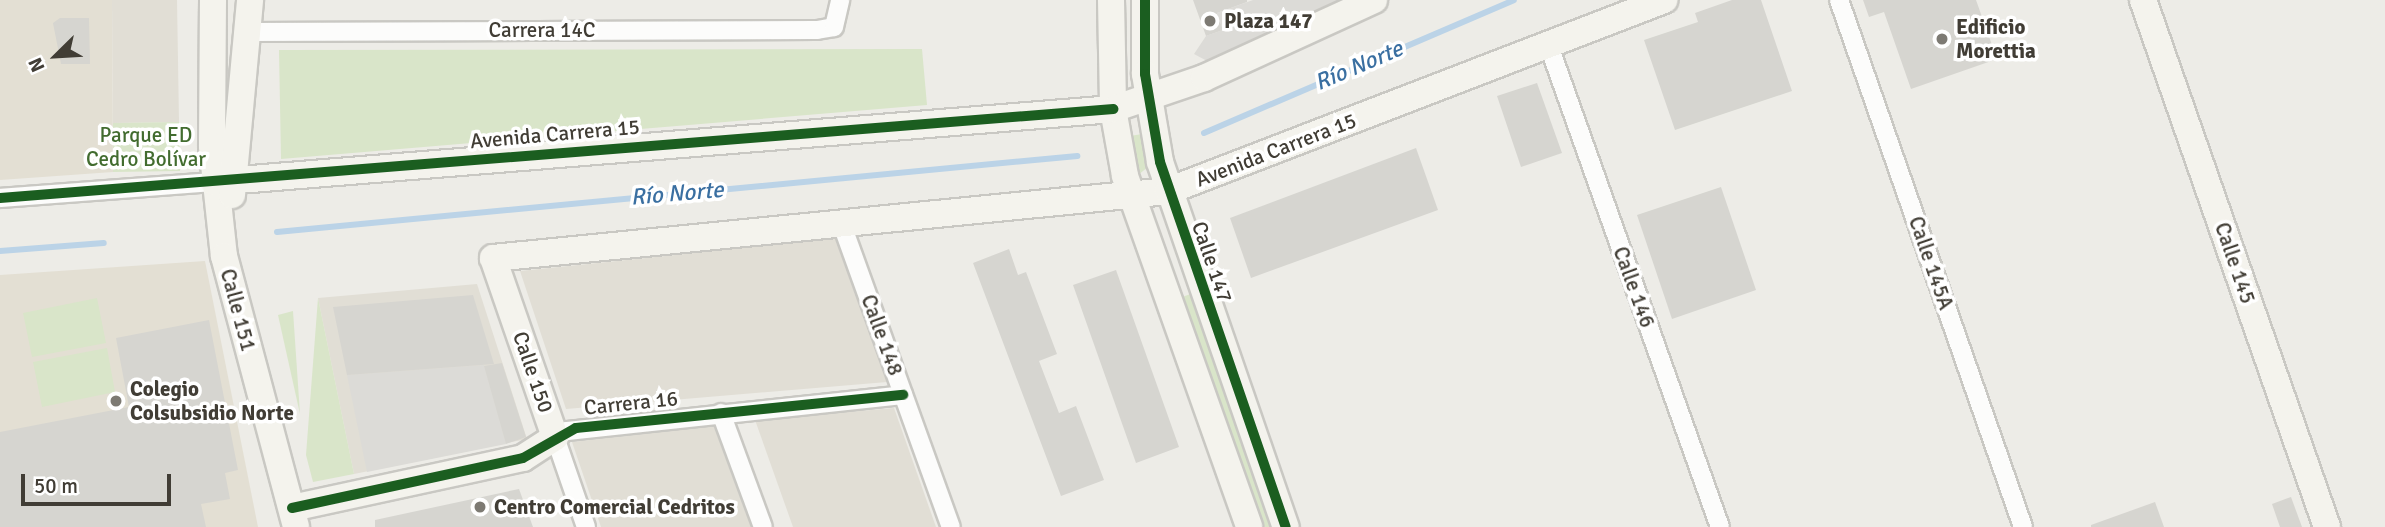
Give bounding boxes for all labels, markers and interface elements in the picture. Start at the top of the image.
place label: Plaza 147 [1224,8,1313,34]
marker: Plaza 147 [1202,13,1218,29]
place label: Edificio Morettia [1956,14,2036,64]
street label: Carrera 14C [489,17,595,43]
north arrow [21,21,91,91]
marker: Edificio Morettia [1934,31,1950,47]
water label: Río Norte [1311,35,1407,97]
text: N [23,54,50,75]
street label: Avenida Carrera 15 [1192,108,1360,192]
street label: Avenida Carrera 15 [469,114,641,154]
park label: Parque ED Cedro Bolívar [86,122,206,172]
water label: Río Norte [630,176,724,212]
street label: Calle 145A [1903,213,1959,313]
street label: Calle 147 [1186,218,1238,306]
street label: Calle 145 [2209,219,2261,307]
street label: Calle 146 [1608,243,1660,331]
street label: Calle 151 [215,266,261,354]
street label: Calle 148 [856,291,908,379]
street label: Calle 150 [507,328,559,416]
place label: Colegio Colsubsidio Norte [130,376,294,426]
street label: Carrera 16 [583,386,679,420]
marker: Colegio Colsubsidio Norte [108,393,124,409]
scale bar [24,461,175,505]
text: 50 m [34,473,78,499]
place label: Centro Comercial Cedritos [494,494,735,520]
marker: Centro Comercial Cedritos [472,499,488,515]

